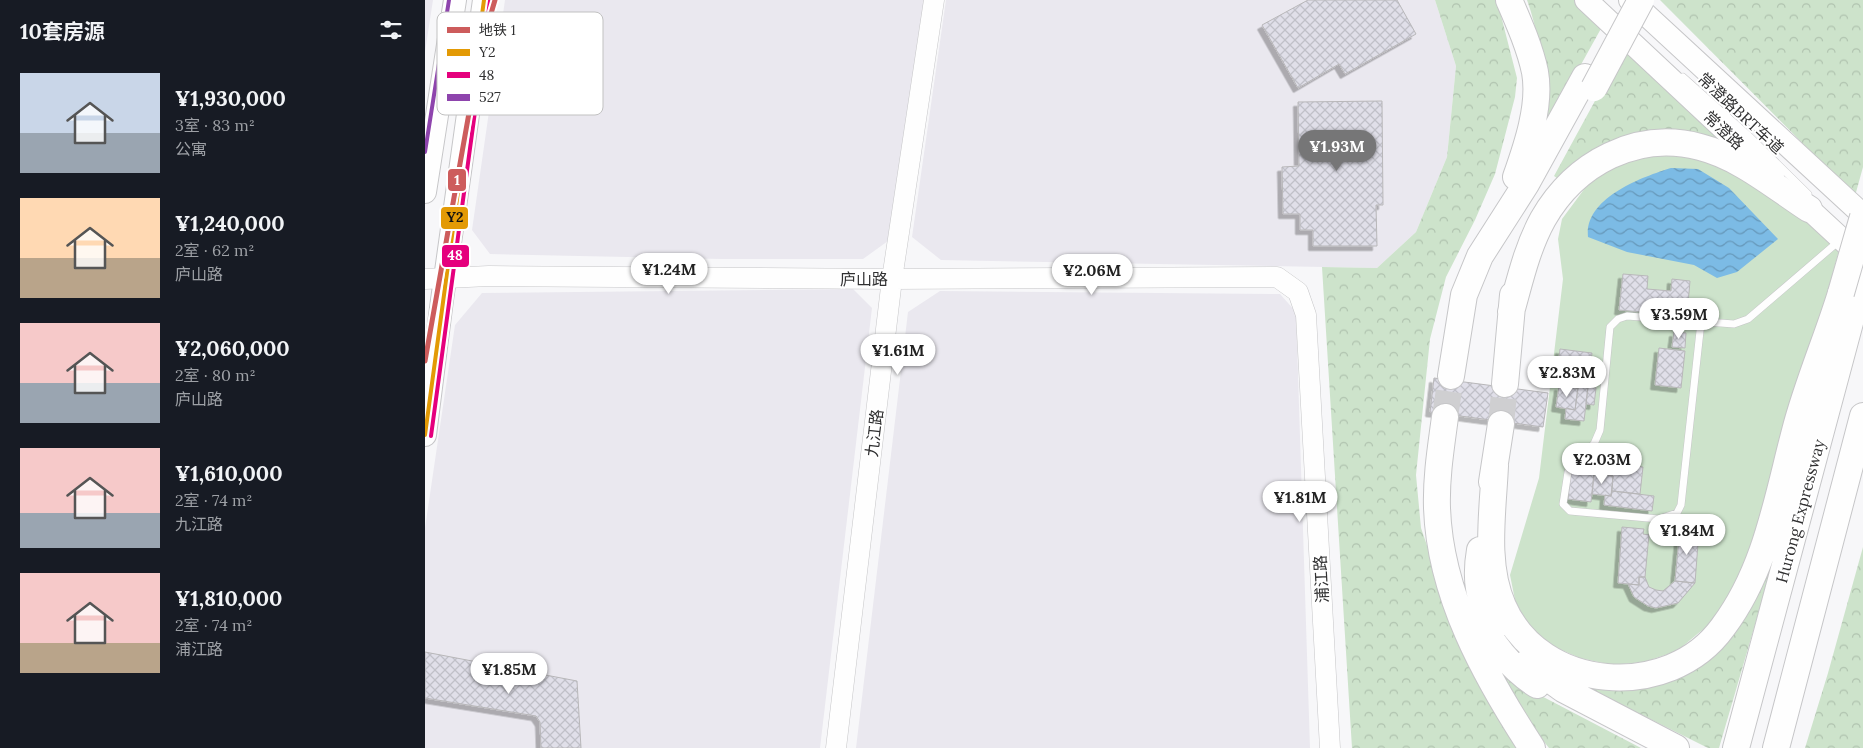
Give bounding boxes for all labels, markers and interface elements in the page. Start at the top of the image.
legend [437,12,603,115]
icon: filters [377,16,405,44]
text: 10套房源 [20,18,105,45]
text: 地铁 1 [479,21,516,39]
text: Y2 [478,43,495,61]
text: 48 [479,66,495,84]
street label: 常澄路BRT车道 [1694,68,1788,158]
text: ¥1,930,000 [175,85,286,112]
text: 527 [479,88,501,106]
icon: home [60,93,120,153]
street label: 常澄路 [1700,107,1748,153]
text: 3室 · 83 m² [175,115,255,135]
pin: ¥1.93M [1296,130,1378,172]
text: ¥1.93M [1309,136,1365,156]
text: 公寓 [175,139,207,159]
line badge: 1 [447,168,467,192]
text: 1 [454,171,460,189]
line badge: Y2 [440,206,469,230]
text: Y2 [447,208,463,226]
text: ¥1,240,000 [175,210,285,237]
icon: home [60,218,120,278]
text: 2室 · 62 m² [175,240,255,260]
line badge: 48 [441,244,470,268]
text: 48 [447,246,463,264]
pin: ¥1.24M [628,252,710,295]
pin: ¥2.06M [1051,254,1133,296]
text: ¥1.24M [642,259,696,279]
text: ¥2.06M [1063,260,1121,280]
text: 庐山路 [175,264,223,284]
street label: 庐山路 [840,269,888,289]
pin: ¥3.59M [1638,298,1720,340]
text: ¥3.59M [1650,304,1708,324]
pin: ¥1.61M [857,334,939,376]
text: ¥2,060,000 [175,335,290,362]
text: ¥1.61M [871,340,925,360]
icon: home [60,343,120,403]
pin: ¥2.83M [1526,356,1608,398]
text: ¥2.83M [1538,362,1596,382]
text: 2室 · 80 m² [175,365,256,385]
text: 庐山路 [175,389,223,409]
street label: 九江路 [861,408,887,458]
street label: Hurong Expressway [1771,436,1829,585]
pin: ¥2.03M [1561,442,1643,485]
text: ¥2.03M [1573,449,1631,469]
text: ¥1,610,000 [175,460,283,487]
icon: home [60,468,120,528]
pin: ¥1.81M [1259,480,1341,523]
text: ¥1.81M [1274,487,1326,507]
text: 2室 · 74 m² [175,490,253,510]
text: 九江路 [175,514,223,534]
pin: ¥1.84M [1646,514,1728,556]
text: ¥1.84M [1659,520,1715,540]
street label: 浦江路 [1310,555,1332,603]
text: ¥1,810,000 [175,585,282,612]
icon: home [60,593,120,653]
text: 2室 · 74 m² [175,615,253,635]
text: 浦江路 [175,639,223,659]
pin: ¥1.85M [468,652,550,695]
text: ¥1.85M [481,659,537,679]

